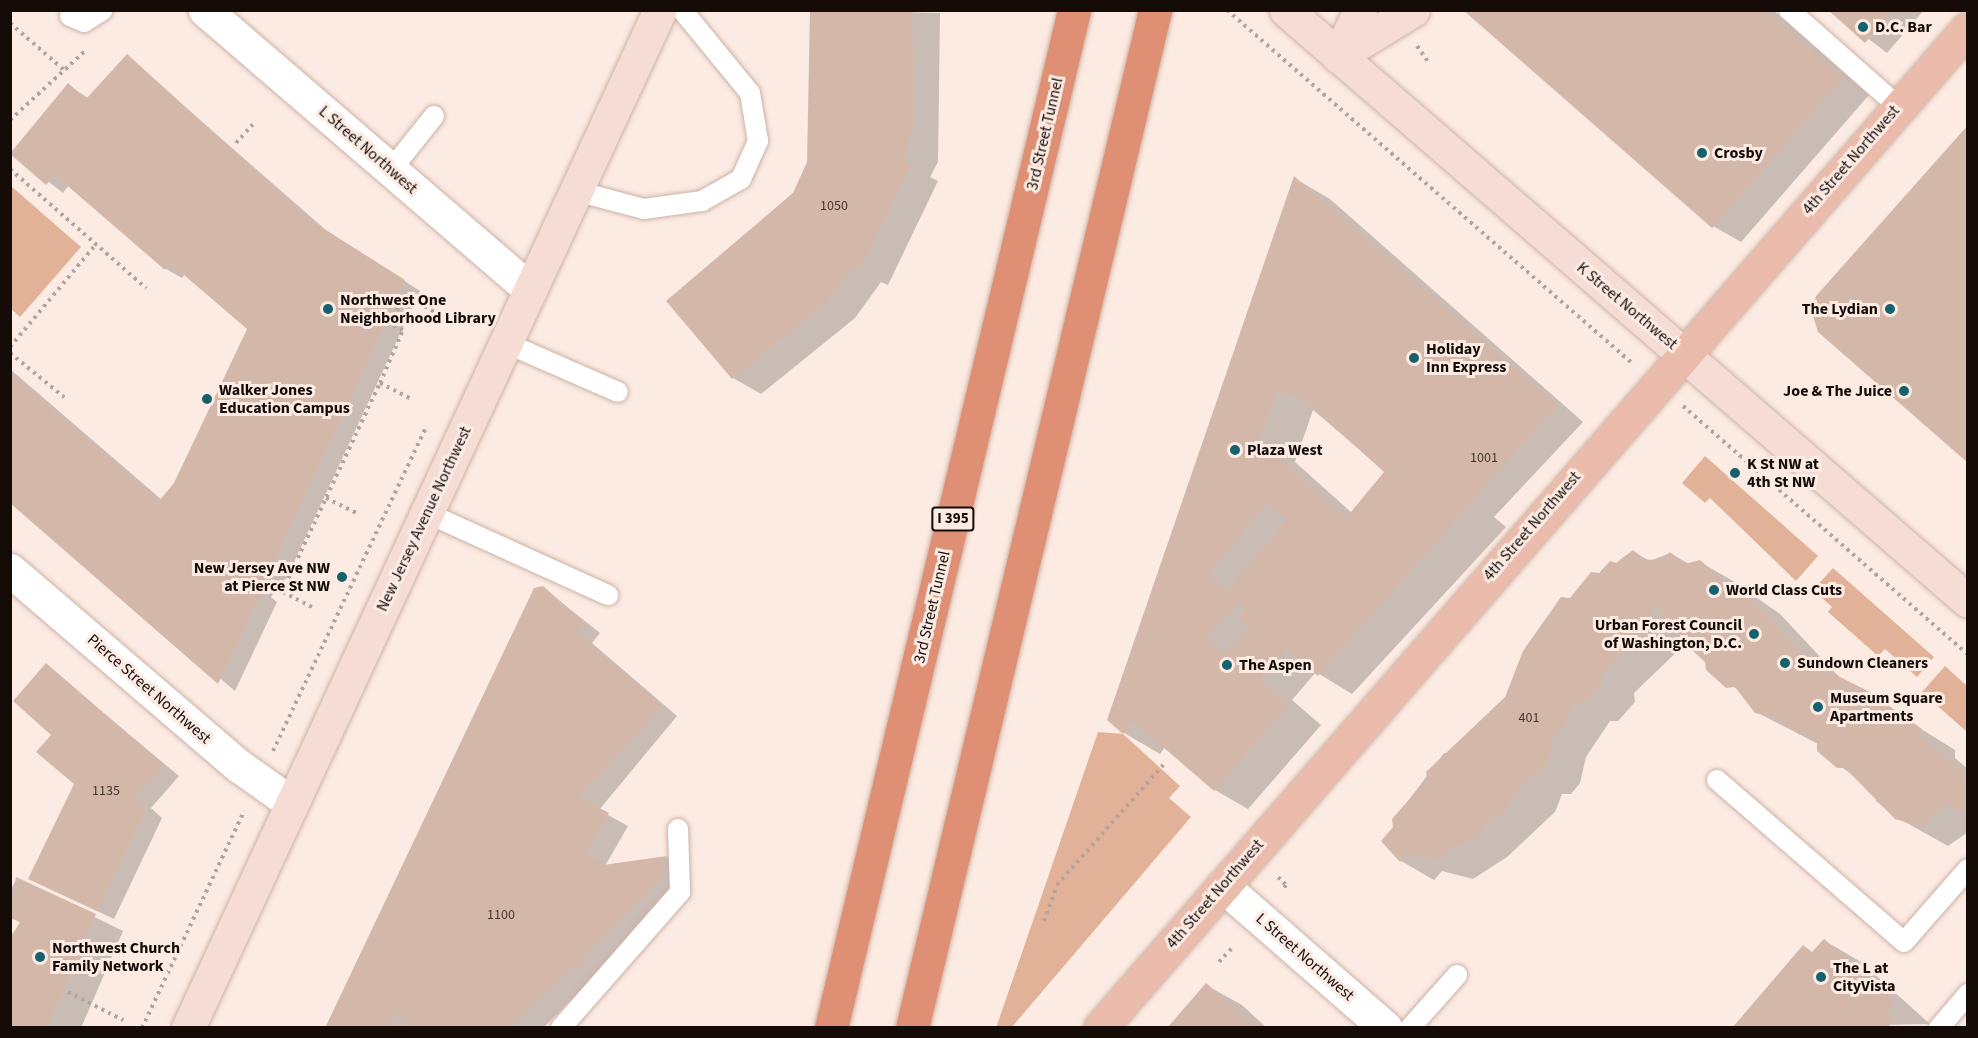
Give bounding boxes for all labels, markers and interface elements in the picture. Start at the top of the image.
place label: D.C. Bar [1875,17,1932,37]
marker: D.C. Bar [1856,20,1870,34]
street label: 3rd Street Tunnel [1023,76,1067,192]
street label: 4th Street Northwest [1798,101,1904,219]
street label: L Street Northwest [315,102,421,198]
place label: Crosby [1714,143,1763,163]
marker: Crosby [1695,146,1709,160]
house number: 1050 [820,198,848,214]
street label: K Street Northwest [1573,258,1681,354]
place label: Northwest One Neighborhood Library [340,290,496,328]
place label: The Lydian [1802,299,1878,319]
marker: Northwest One Neighborhood Library [321,302,335,316]
marker: The Lydian [1883,302,1897,316]
place label: Holiday Inn Express [1426,339,1506,377]
marker: Holiday Inn Express [1407,351,1421,365]
place label: Walker Jones Education Campus [219,380,350,418]
place label: Joe & The Juice [1783,381,1892,401]
marker: Joe & The Juice [1897,384,1911,398]
marker: Walker Jones Education Campus [200,392,214,406]
street label: New Jersey Avenue Northwest [373,423,475,615]
place label: Plaza West [1247,440,1323,460]
marker: Plaza West [1228,443,1242,457]
house number: 1001 [1470,450,1498,466]
place label: K St NW at 4th St NW [1747,454,1819,492]
marker: K St NW at 4th St NW [1728,466,1742,480]
street label: 4th Street Northwest [1479,467,1585,585]
road number: I 395 [930,507,976,531]
street label: 3rd Street Tunnel [910,549,954,665]
place label: New Jersey Ave NW at Pierce St NW [194,558,330,596]
marker: New Jersey Ave NW at Pierce St NW [335,570,349,584]
place label: World Class Cuts [1726,580,1842,600]
marker: World Class Cuts [1707,583,1721,597]
place label: Urban Forest Council of Washington, D.C. [1595,615,1742,653]
marker: Urban Forest Council of Washington, D.C. [1747,627,1761,641]
street label: Pierce Street Northwest [83,630,215,748]
place label: Sundown Cleaners [1797,653,1928,673]
place label: The Aspen [1239,655,1312,675]
marker: Sundown Cleaners [1778,656,1792,670]
marker: The Aspen [1220,658,1234,672]
place label: Museum Square Apartments [1830,688,1943,726]
marker: Museum Square Apartments [1811,700,1825,714]
house number: 401 [1519,710,1539,726]
house number: 1135 [92,783,120,799]
street label: 4th Street Northwest [1162,835,1268,953]
house number: 1100 [487,907,515,923]
street label: L Street Northwest [1252,909,1358,1005]
place label: Northwest Church Family Network [52,938,180,976]
marker: Northwest Church Family Network [33,950,47,964]
place label: The L at CityVista [1833,958,1895,996]
marker: The L at CityVista [1814,970,1828,984]

